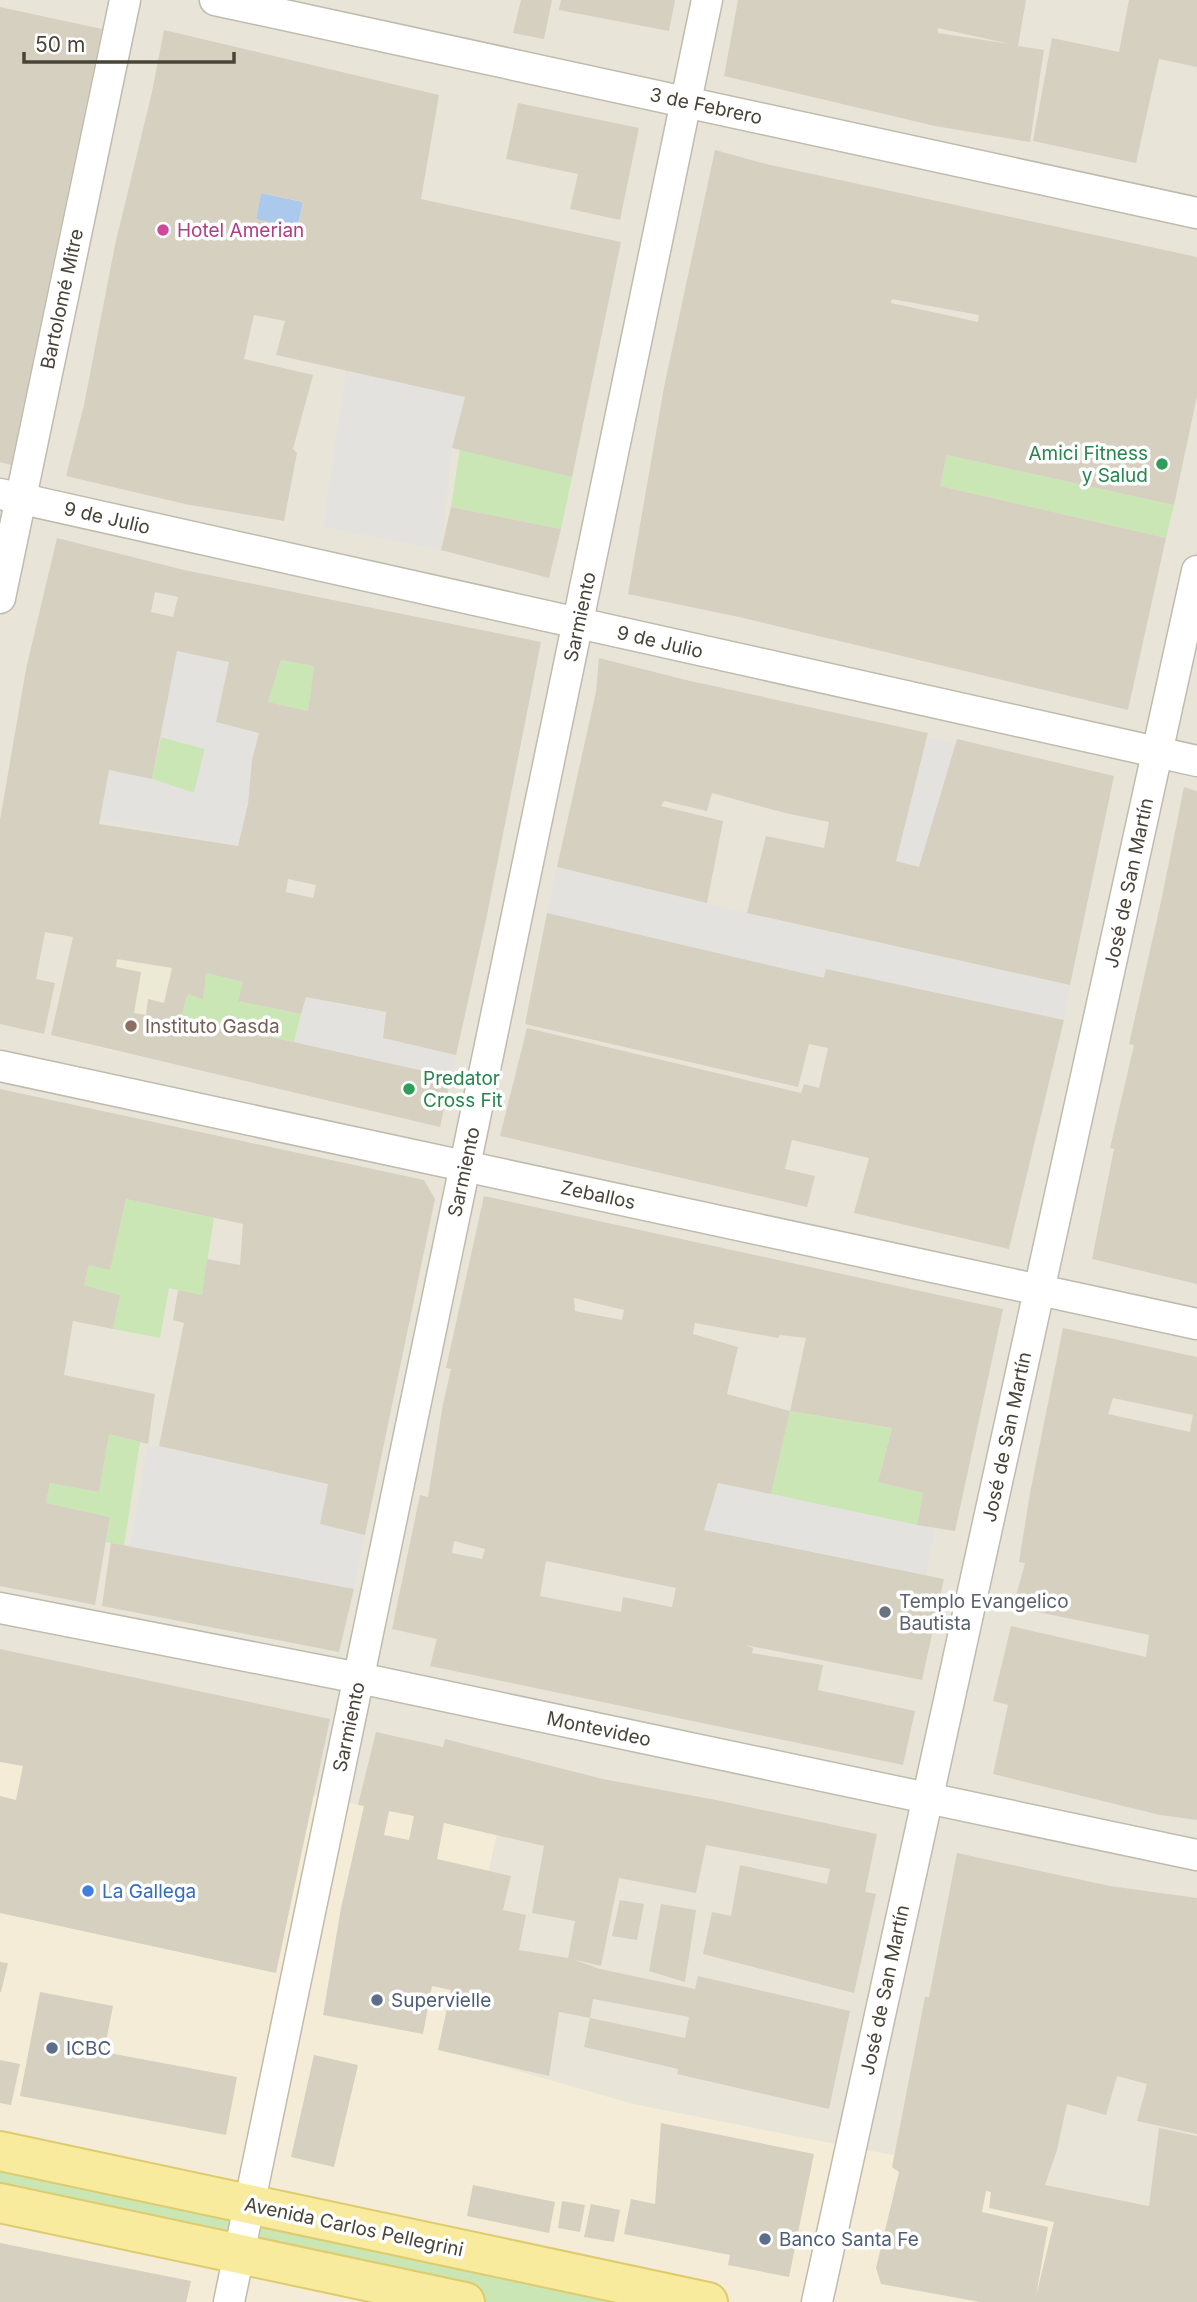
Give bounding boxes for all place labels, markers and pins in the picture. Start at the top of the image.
place label: Hotel Amerian [177,219,304,242]
marker: Hotel Amerian [155,222,171,238]
place label: Amici Fitness y Salud [1028,442,1148,487]
marker: Amici Fitness y Salud [1154,456,1170,472]
place label: Instituto Gasda [145,1015,280,1038]
marker: Instituto Gasda [123,1018,139,1034]
place label: Predator Cross Fit [423,1067,503,1112]
marker: Predator Cross Fit [401,1081,417,1097]
place label: Templo Evangelico Bautista [899,1590,1069,1635]
marker: Templo Evangelico Bautista [877,1604,893,1620]
place label: La Gallega [102,1880,196,1903]
marker: La Gallega [80,1883,96,1899]
place label: Supervielle [391,1989,491,2012]
marker: Supervielle [369,1992,385,2008]
place label: ICBC [66,2037,111,2060]
marker: ICBC [44,2040,60,2056]
place label: Banco Santa Fe [779,2228,919,2251]
marker: Banco Santa Fe [757,2231,773,2247]

